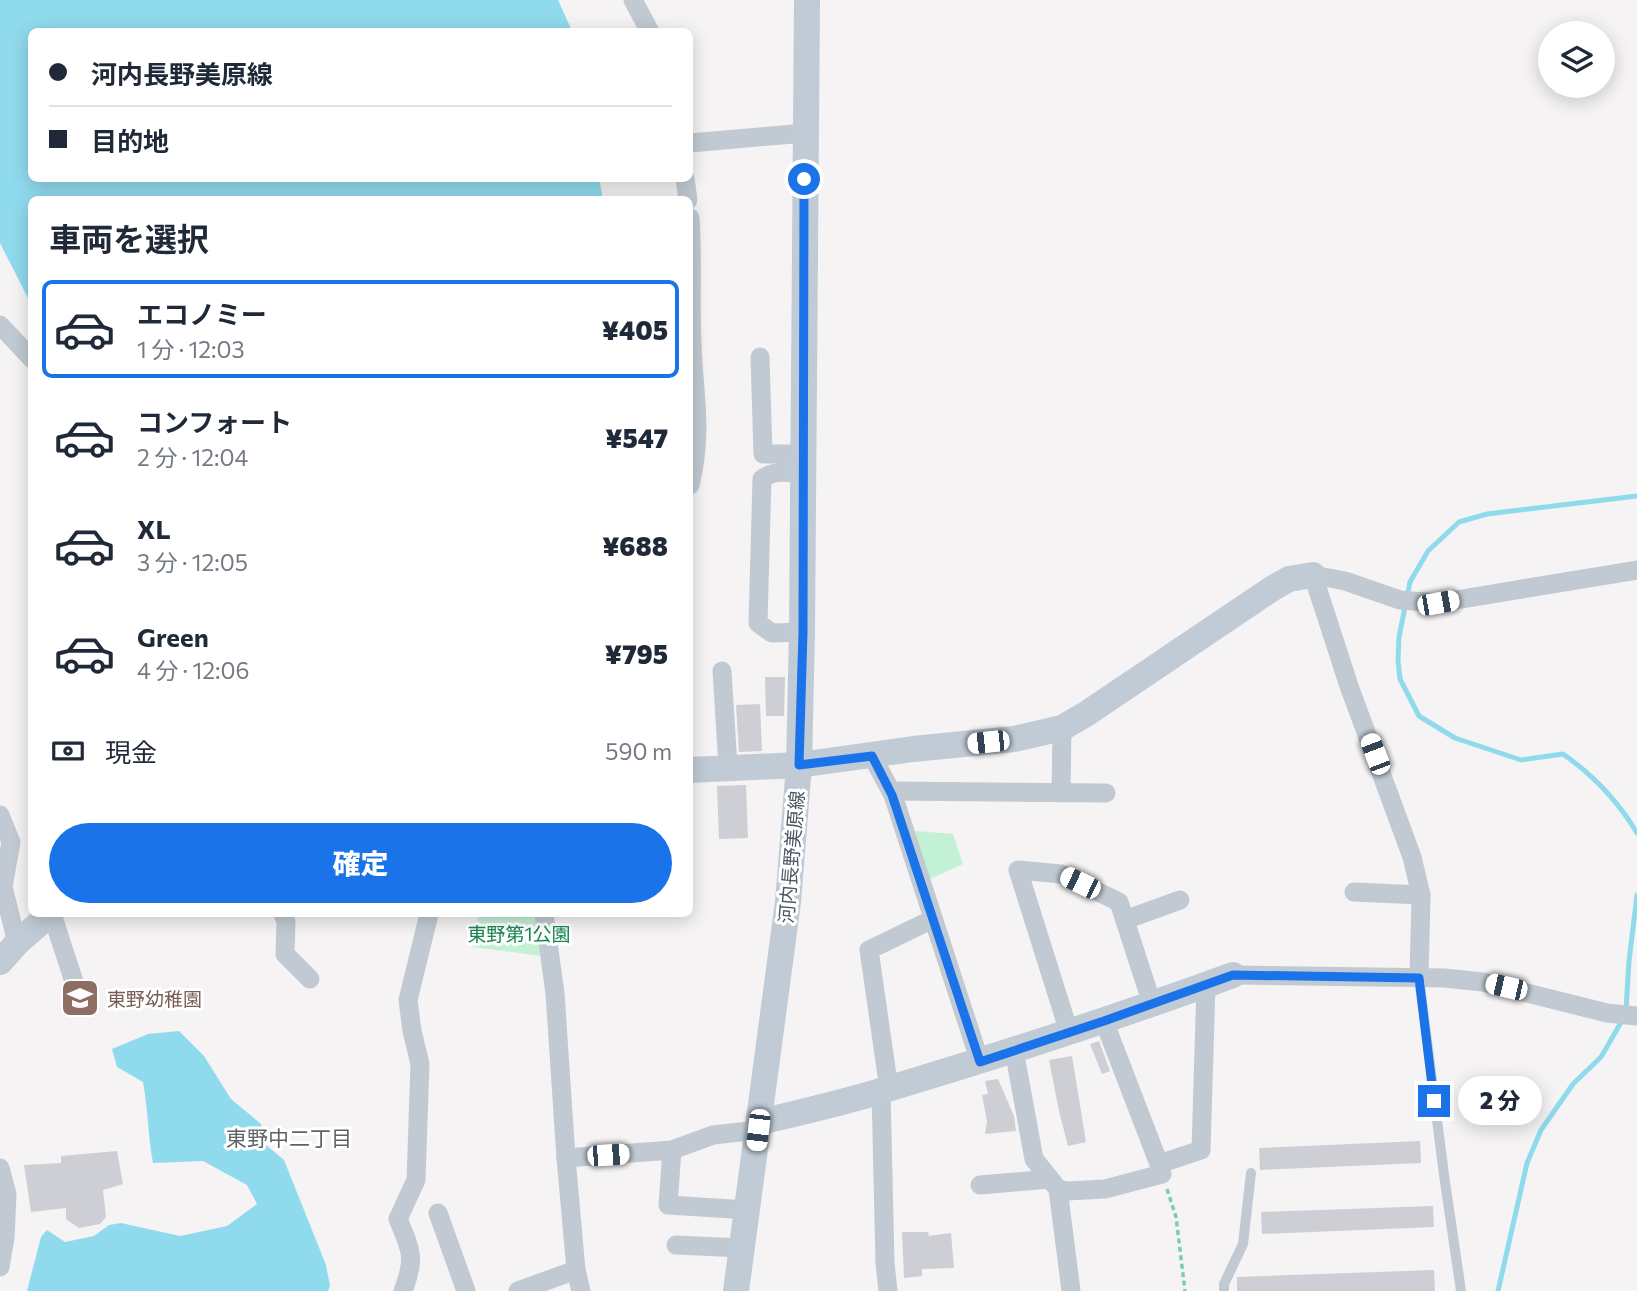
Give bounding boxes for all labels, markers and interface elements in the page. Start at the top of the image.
map controls [1538,21,1615,98]
button: layers [1538,21,1615,98]
text: 河内長野美原線 [91,58,273,89]
text: 目的地 [91,125,169,156]
route start [788,163,820,195]
text: 車両を選択 [49,218,209,258]
icon: car [53,298,116,361]
text: エコノミー [137,298,267,329]
text: ¥405 [602,314,668,345]
text: 1 分 · 12:03 [137,335,245,363]
icon: car [53,406,116,469]
text: コンフォート [137,406,292,437]
text: ¥547 [605,422,668,453]
text: 2 分 · 12:04 [137,443,248,471]
text: XL [137,513,171,544]
icon: car [53,514,116,577]
text: ¥688 [602,530,668,561]
text: 3 分 · 12:05 [137,548,248,576]
car [1416,589,1461,617]
text: Green [137,621,209,652]
icon: car [53,622,116,685]
text: ¥795 [605,638,668,669]
text: 4 分 · 12:06 [137,656,249,684]
car [967,729,1010,755]
car [1358,731,1393,777]
icon: cash [49,732,87,770]
text: 現金 [105,736,157,767]
text: 590 m [605,737,672,765]
street label: 河内長野美原線 [774,790,808,924]
button: 確定 [49,823,672,903]
car [1057,864,1104,902]
park label: 東野第1公園 [467,922,571,945]
car [1484,972,1529,1002]
school or university icon: 東野幼稚園 [59,977,101,1019]
place label: 東野幼稚園 [107,987,202,1010]
callout: 2 分 [1458,1076,1542,1126]
route end [1418,1085,1450,1117]
text: 2 分 [1480,1086,1520,1114]
car [746,1108,771,1152]
district label: 東野中二丁目 [226,1125,352,1150]
car [587,1143,630,1167]

